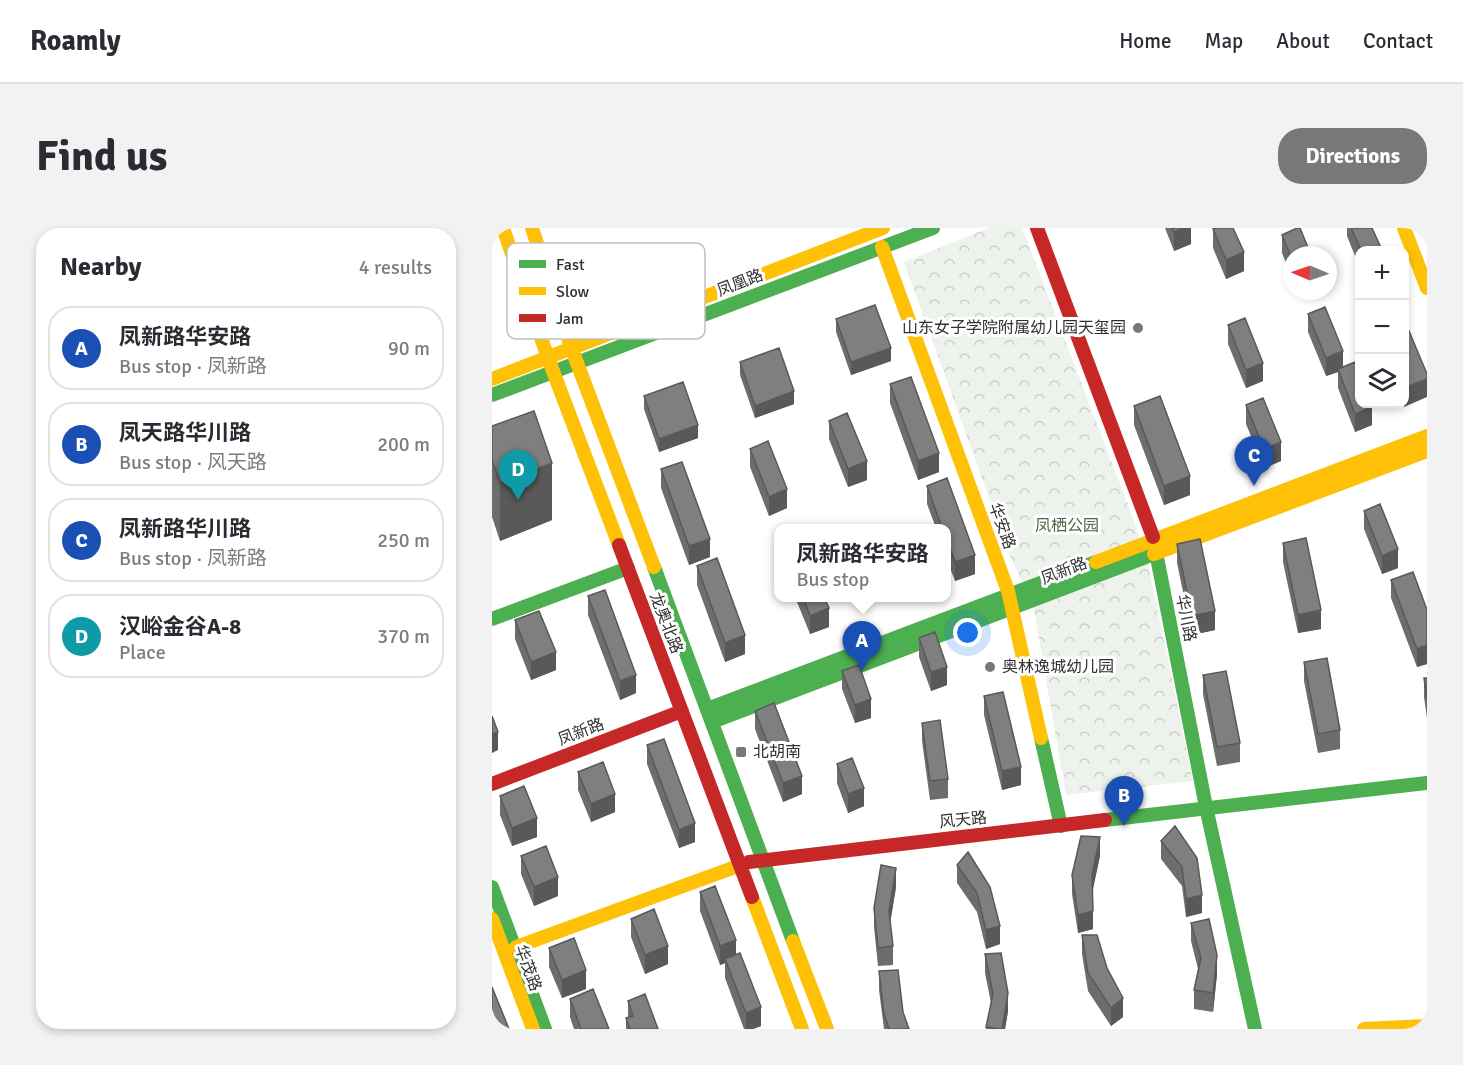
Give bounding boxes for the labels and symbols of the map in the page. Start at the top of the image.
legend [507,243,705,339]
north arrow [1283,246,1337,300]
text: Fast [556,255,585,275]
street label: 凤凰路 [714,265,766,301]
text: Slow [556,282,590,302]
text: Jam [556,309,584,329]
place label: 山东女子学院附属幼儿园天玺园 [902,318,1126,338]
marker: 山东女子学院附属幼儿园天玺园 [1131,321,1145,335]
pin: C [1234,436,1274,486]
pin: D [498,450,538,500]
street label: 华安路 [984,500,1020,552]
park label: 凤栖公园 [1035,516,1099,536]
street label: 凤新路 [1038,553,1090,589]
street label: 龙奥北路 [645,590,687,656]
street label: 华川路 [1172,593,1200,643]
your location [953,618,982,647]
pin: A [842,622,881,671]
place label: 奥林逸城幼儿园 [1002,657,1114,677]
marker: 奥林逸城幼儿园 [983,660,997,674]
street label: 凤新路 [555,714,607,750]
place label: 北胡南 [753,742,801,762]
marker: 北胡南 [734,745,748,759]
pin: B [1104,776,1144,826]
street label: 风天路 [938,808,988,832]
street label: 华茂路 [510,942,546,994]

